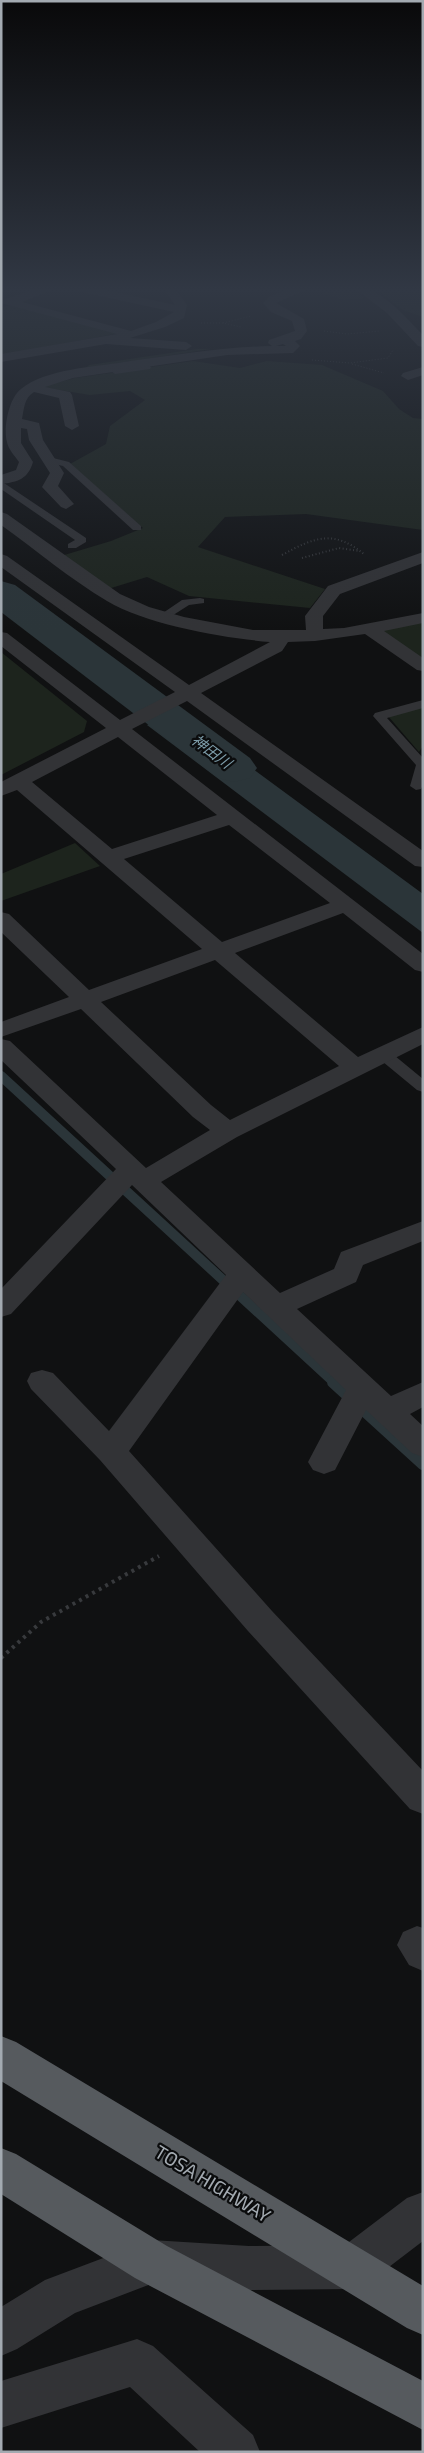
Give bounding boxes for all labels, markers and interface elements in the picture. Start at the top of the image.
water label: 神田川 [189,730,237,773]
street label: TOSA HIGHWAY [151,2139,275,2227]

